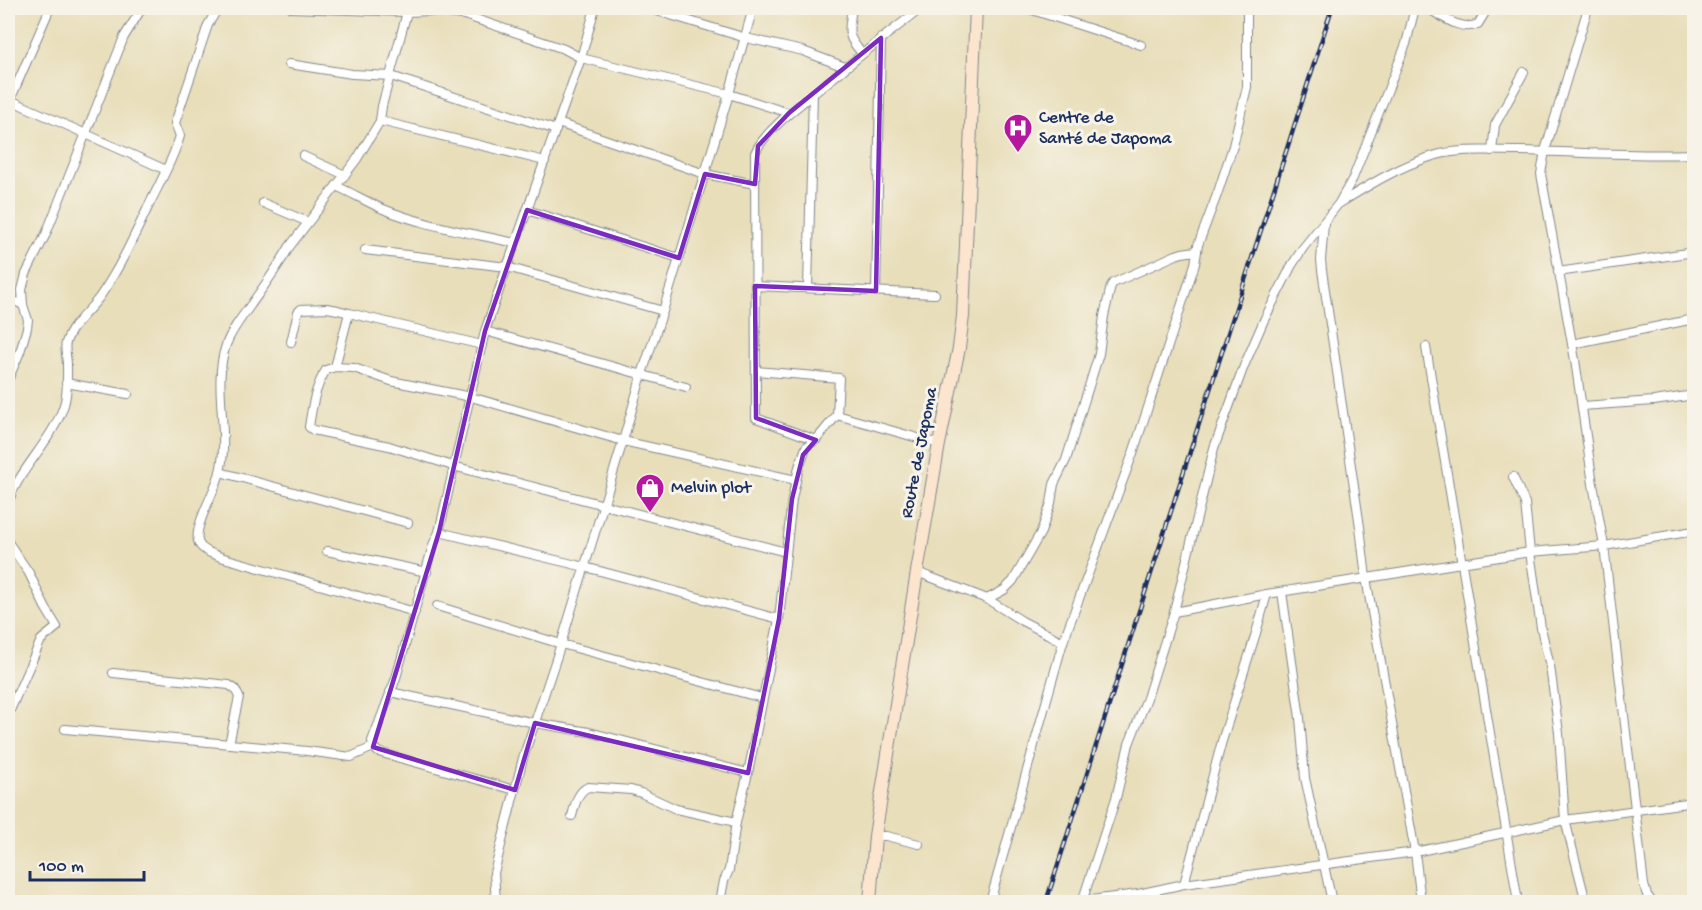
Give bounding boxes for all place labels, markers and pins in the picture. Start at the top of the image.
place label: Centre de Santé de Japoma [1039,108,1172,150]
hospital icon: Centre de Santé de Japoma [1002,112,1034,154]
shop icon: Melvin plot [634,472,666,514]
place label: Melvin plot [671,478,753,499]

